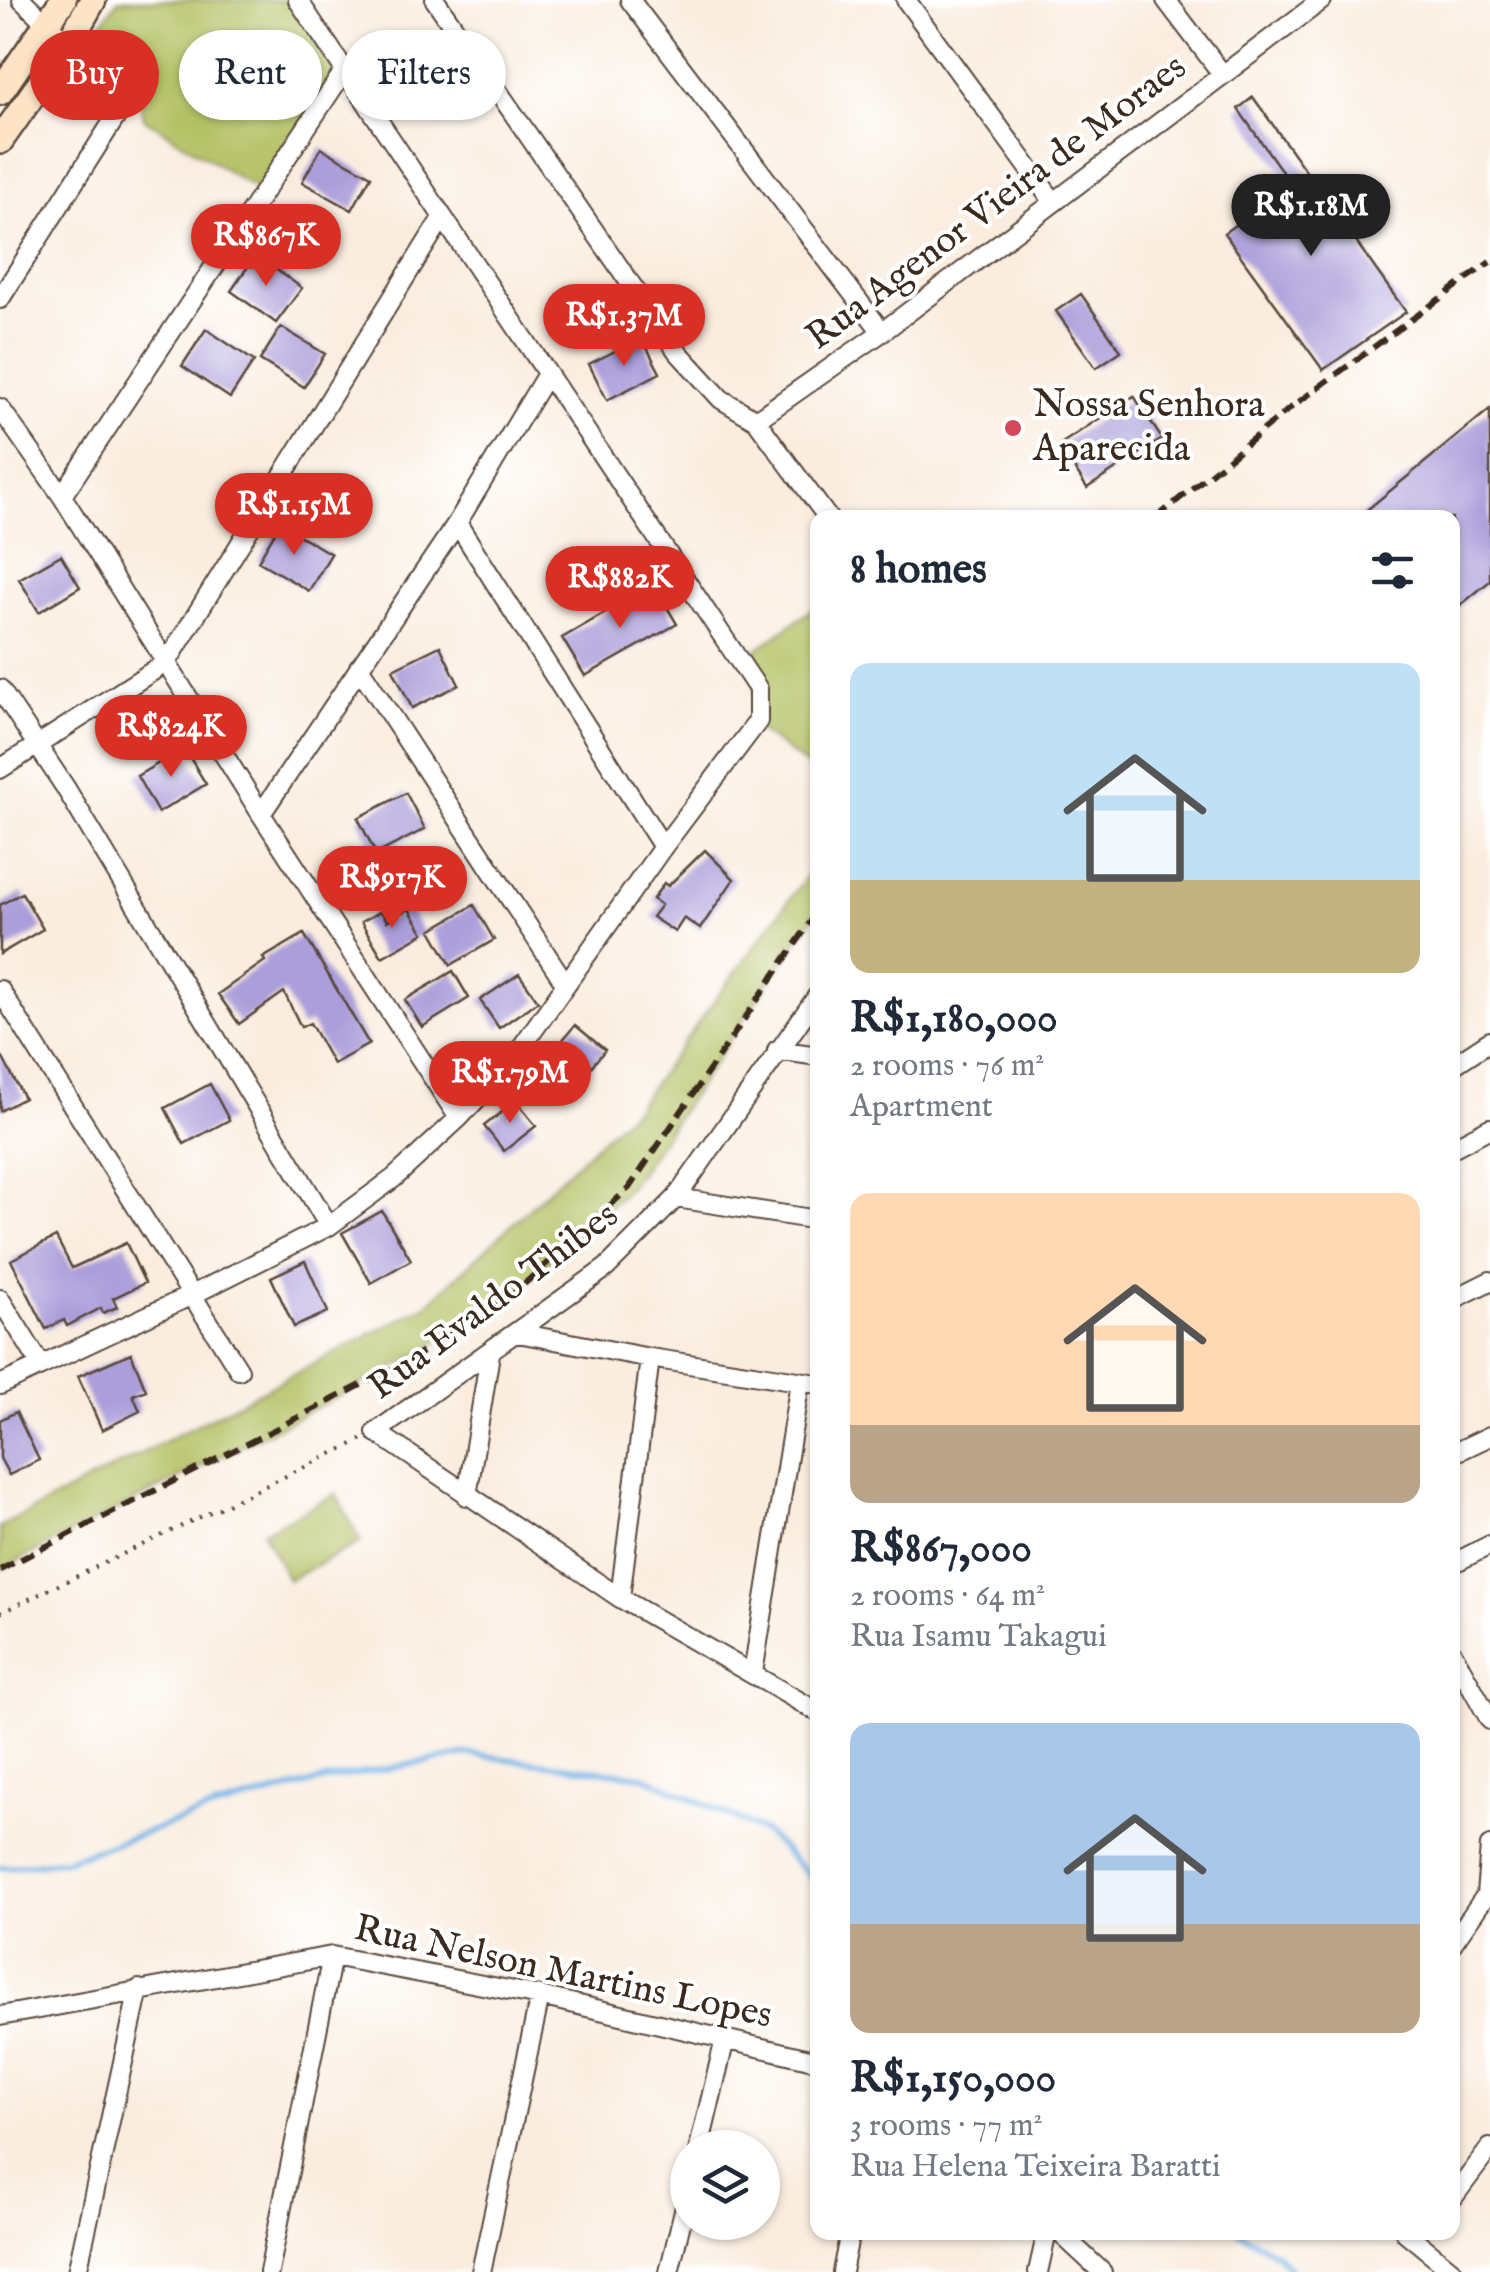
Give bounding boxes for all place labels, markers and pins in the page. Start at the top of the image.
pin: R$1.18M [1219,174,1403,259]
pin: R$867K [185,204,347,289]
pin: R$1.37M [532,284,716,369]
place label: Nossa Senhora Aparecida [1032,382,1265,474]
marker: Nossa Senhora Aparecida [1002,417,1024,439]
pin: R$1.15M [202,473,386,558]
pin: R$882K [539,546,701,631]
pin: R$824K [90,695,252,780]
pin: R$917K [311,846,473,931]
pin: R$1.79M [418,1041,602,1126]

